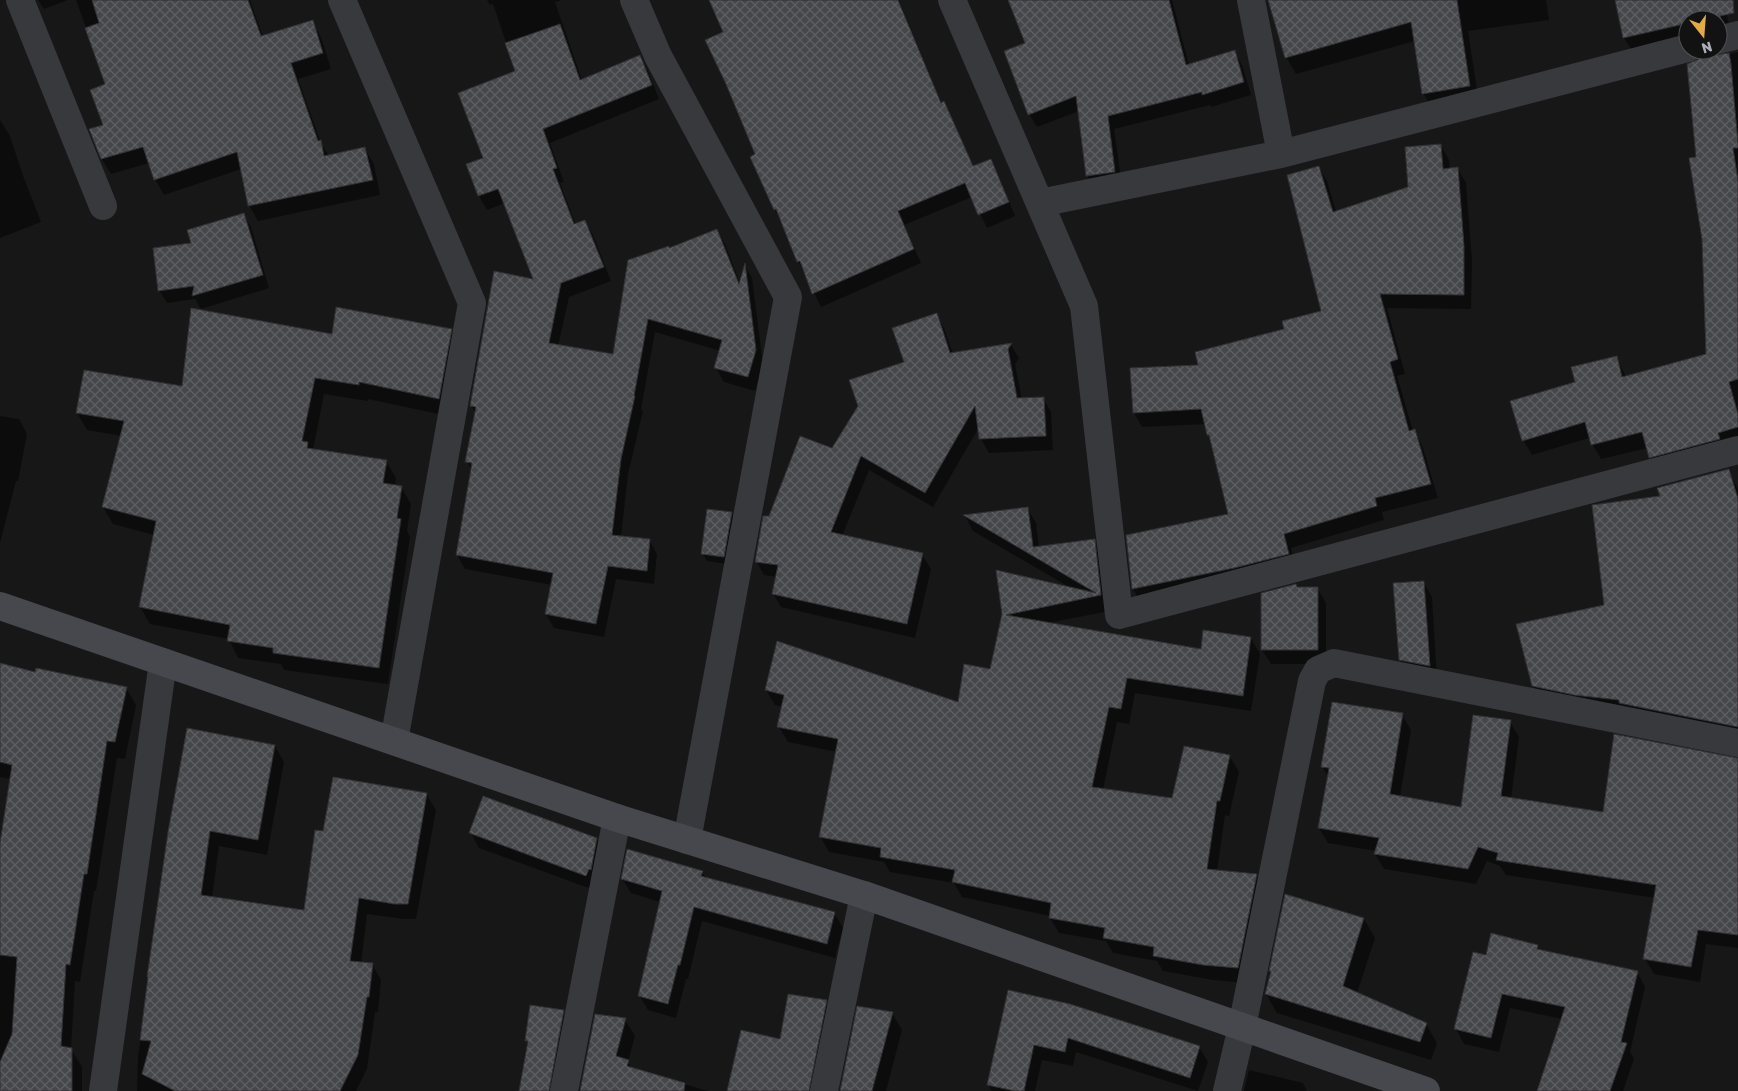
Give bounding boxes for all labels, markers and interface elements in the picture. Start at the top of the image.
north arrow [1678,10,1728,60]
text: N [1699,37,1714,57]

